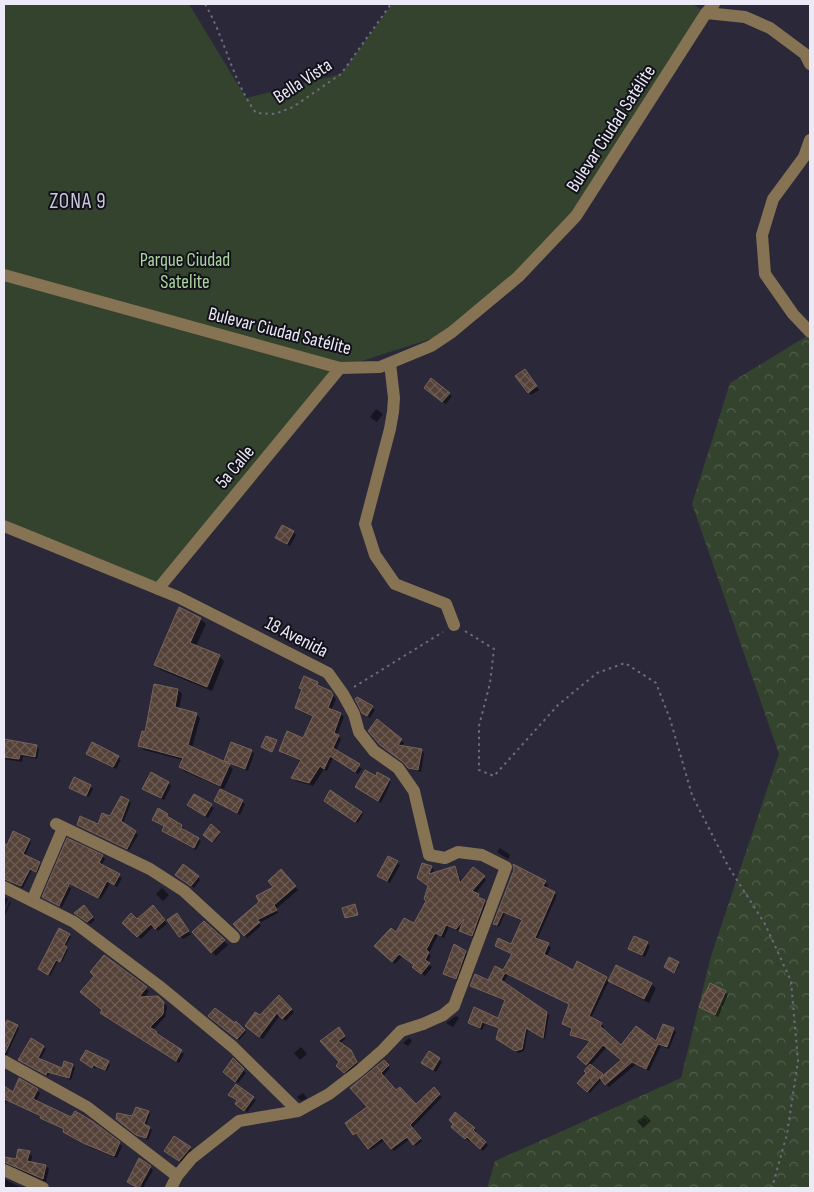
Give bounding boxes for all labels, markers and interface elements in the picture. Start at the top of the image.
street label: Bella Vista [269,54,337,109]
street label: Bulevar Ciudad Satélite [562,61,661,197]
district label: ZONA 9 [49,189,107,214]
park label: Parque Ciudad Satelite [140,249,230,294]
street label: Bulevar Ciudad Satélite [206,303,354,360]
street label: 5a Calle [211,441,260,493]
street label: 18 Avenida [261,612,332,663]

